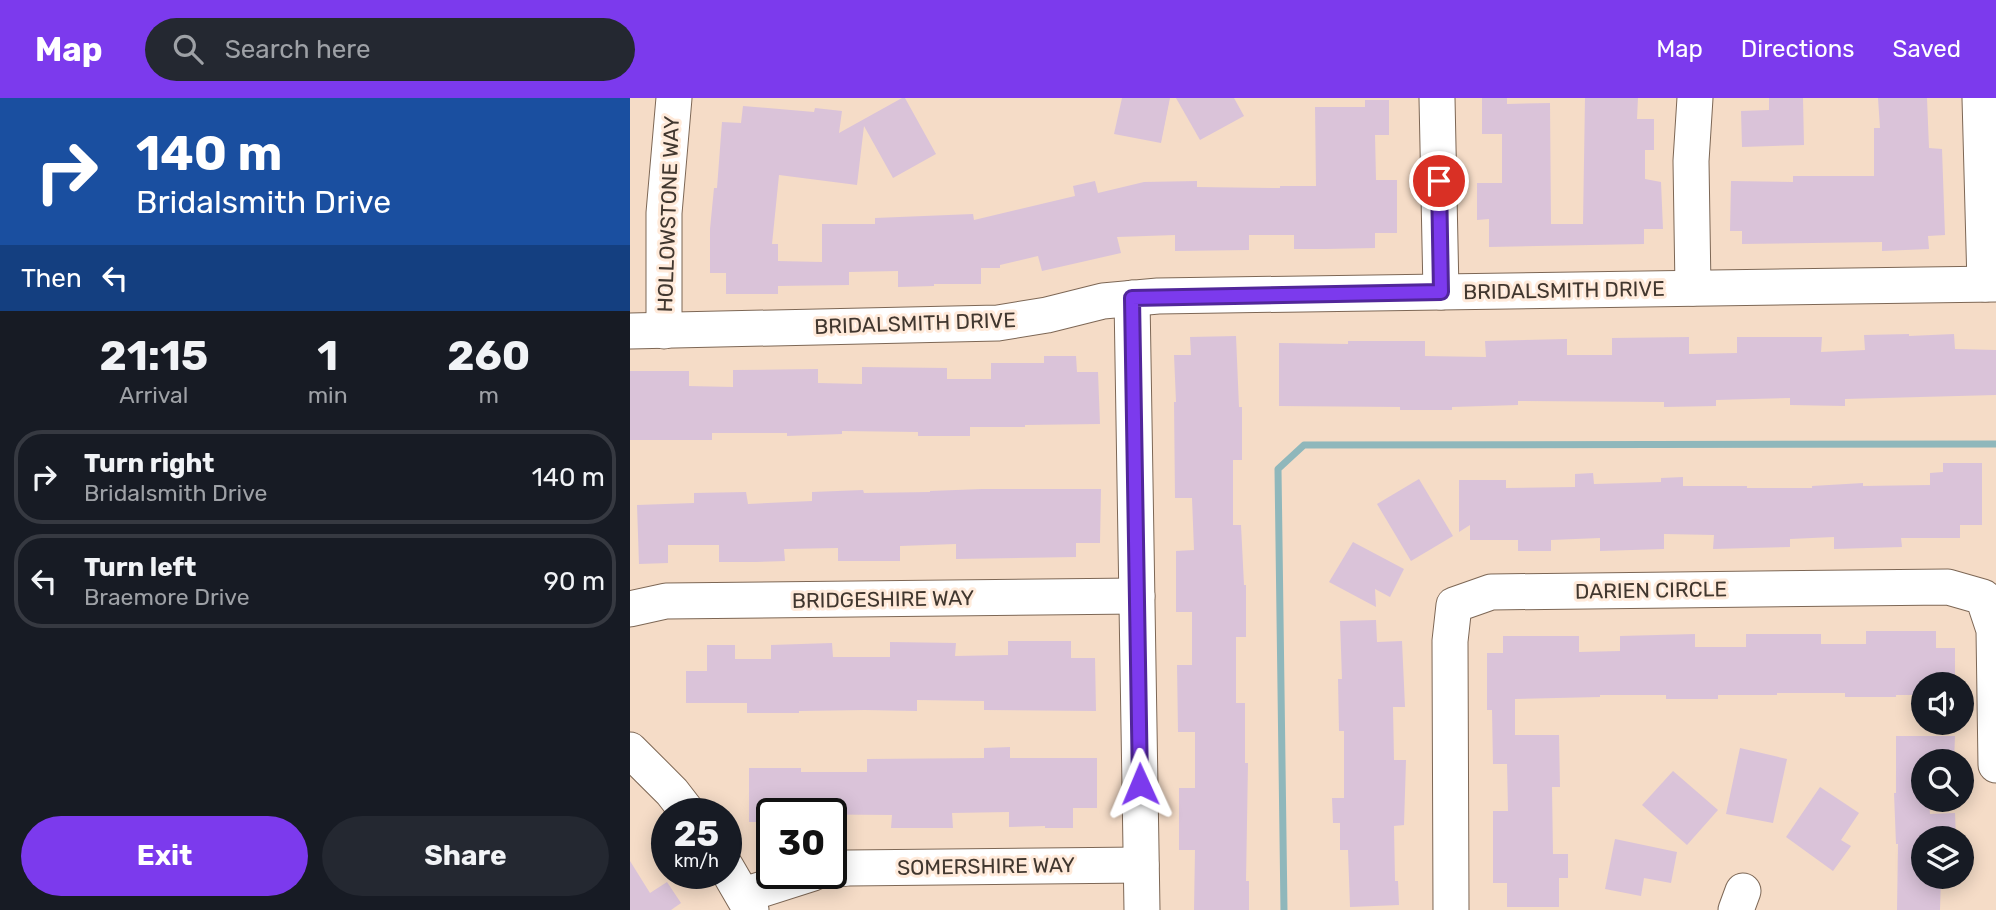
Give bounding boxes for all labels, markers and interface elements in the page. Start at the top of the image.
search box [145,18,635,81]
text: Map [35,30,103,69]
icon: search [169,30,207,68]
text: Search here [225,34,370,65]
text: Map [1656,35,1703,63]
text: Directions [1741,35,1854,63]
text: Saved [1892,35,1961,63]
street label: HOLLOWSTONE WAY [652,115,684,313]
text: 140 m [136,124,282,182]
icon: right [21,126,112,217]
pin [1409,151,1469,211]
icon: arrive [1420,162,1458,200]
text: Bridalsmith Drive [136,183,391,221]
icon: left [96,259,134,297]
text: Then [21,263,82,294]
street label: BRIDALSMITH DRIVE [1463,276,1665,304]
street label: BRIDALSMITH DRIVE [814,307,1016,339]
text: 21:15 [100,331,208,381]
text: 1 [317,331,338,381]
text: 260 [447,331,530,381]
text: Arrival [119,381,188,409]
text: min [308,381,348,409]
text: m [479,381,499,409]
text: Turn right [84,448,214,479]
icon: right [25,458,63,496]
text: 140 m [532,462,605,493]
text: Bridalsmith Drive [84,479,267,507]
text: Turn left [84,552,196,583]
icon: left [25,562,63,600]
text: 90 m [544,566,605,597]
street label: DARIEN CIRCLE [1575,576,1727,604]
text: Braemore Drive [84,583,250,611]
street label: BRIDGESHIRE WAY [792,585,974,613]
map controls [1911,672,1974,889]
button: sound [1911,672,1974,735]
position arrow [1103,747,1177,821]
button: search [1911,749,1974,812]
speed limit sign: 30 [756,798,847,889]
text: 25 [674,813,719,855]
button: Exit [21,816,308,896]
button: Share [322,816,609,896]
button: layers [1911,826,1974,889]
text: km/h [674,850,719,872]
street label: SOMERSHIRE WAY [897,852,1075,880]

